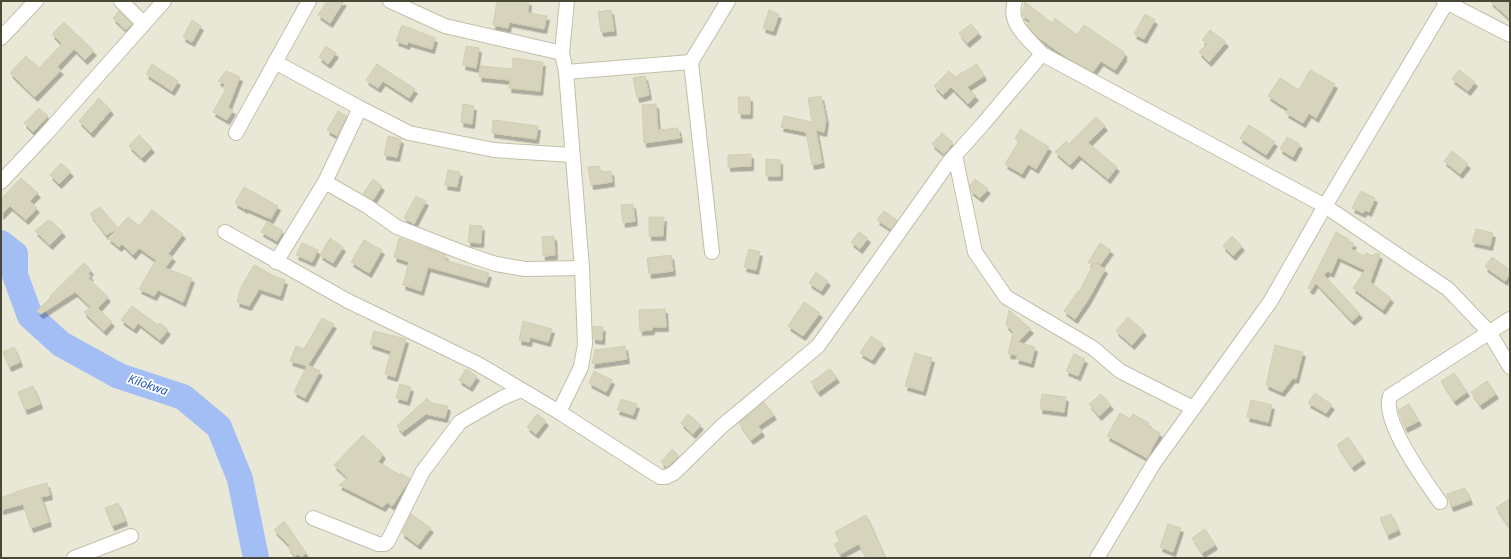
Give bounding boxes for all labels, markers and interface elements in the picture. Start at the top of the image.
water label: Kilokwa [126,370,171,399]

